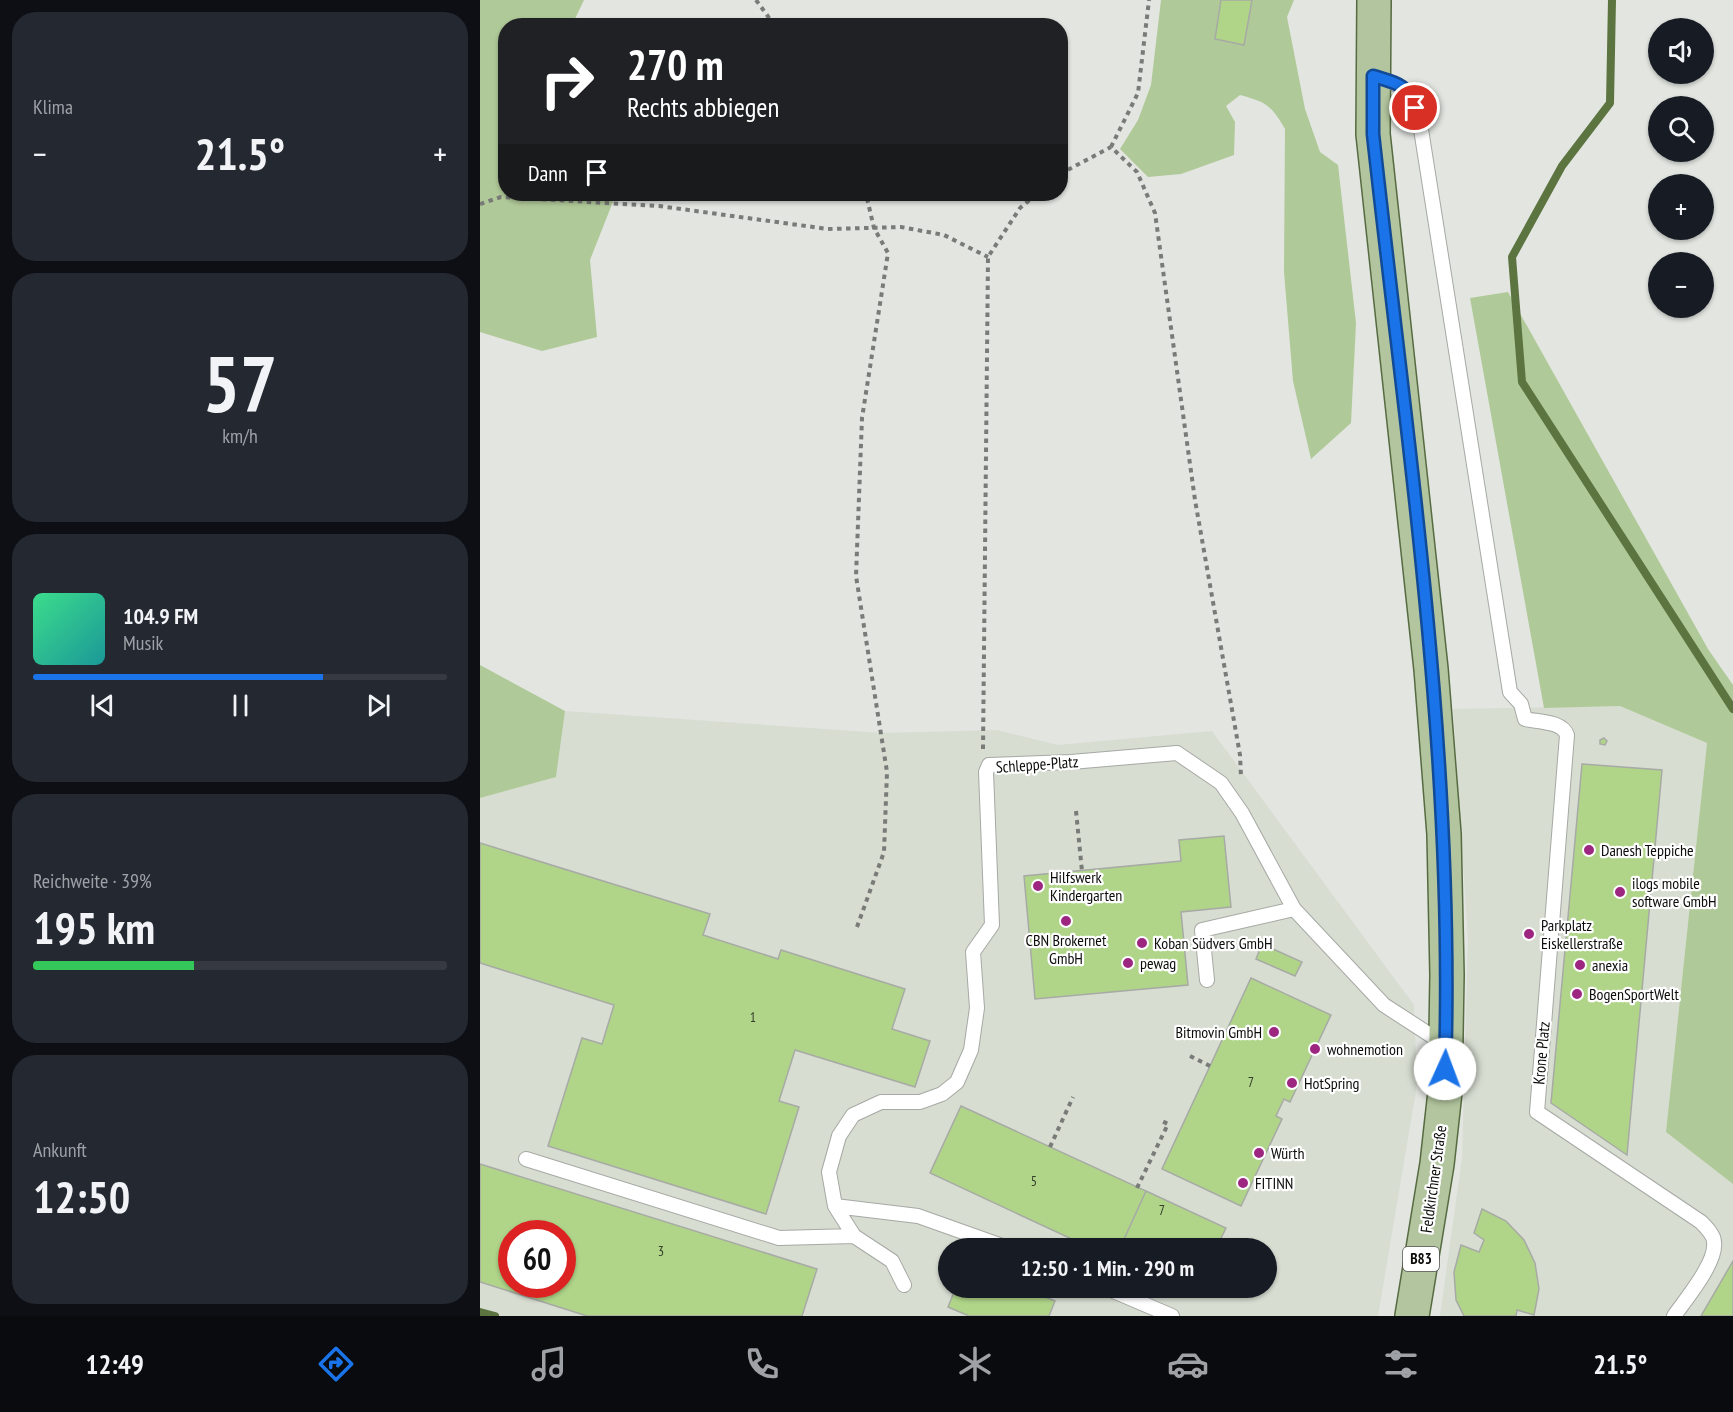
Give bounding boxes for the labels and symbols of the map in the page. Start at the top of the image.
pin [1389,82,1440,133]
street label: Schleppe-Platz [995,751,1079,777]
place label: Danesh Teppiche [1601,840,1694,860]
marker: Danesh Teppiche [1582,843,1596,857]
place label: Hilfswerk Kindergarten [1050,867,1122,905]
place label: ilogs mobile software GmbH [1632,873,1717,911]
marker: Hilfswerk Kindergarten [1031,879,1045,893]
marker: ilogs mobile software GmbH [1613,885,1627,899]
marker: CBN Brokernet GmbH [1059,914,1073,928]
place label: Parkplatz Eiskellerstraße [1541,915,1623,953]
marker: Parkplatz Eiskellerstraße [1522,927,1536,941]
place label: CBN Brokernet GmbH [1026,930,1107,968]
place label: Koban Südvers GmbH [1154,933,1272,953]
marker: Koban Südvers GmbH [1135,936,1149,950]
place label: pewag [1140,953,1176,973]
place label: anexia [1592,955,1628,975]
marker: pewag [1121,956,1135,970]
marker: anexia [1573,958,1587,972]
place label: BogenSportWelt [1589,984,1679,1004]
marker: BogenSportWelt [1570,987,1584,1001]
house number: 1 [750,1008,756,1026]
street label: Krone Platz [1528,1020,1554,1085]
place label: Bitmovin GmbH [1176,1022,1262,1042]
marker: Bitmovin GmbH [1267,1025,1281,1039]
position arrow [1413,1037,1477,1101]
place label: wohnemotion [1327,1039,1403,1059]
marker: wohnemotion [1308,1042,1322,1056]
house number: 7 [1248,1073,1254,1091]
place label: HotSpring [1304,1073,1360,1093]
marker: HotSpring [1285,1076,1299,1090]
street label: Feldkirchner Straße [1416,1124,1450,1234]
place label: Würth [1271,1143,1305,1163]
marker: Würth [1252,1146,1266,1160]
house number: 5 [1031,1172,1037,1190]
place label: FITINN [1255,1173,1293,1193]
marker: FITINN [1236,1176,1250,1190]
house number: 7 [1159,1201,1165,1219]
speed limit sign: 60 [498,1220,576,1298]
house number: 3 [658,1242,664,1260]
road number: B83 [1403,1247,1439,1271]

